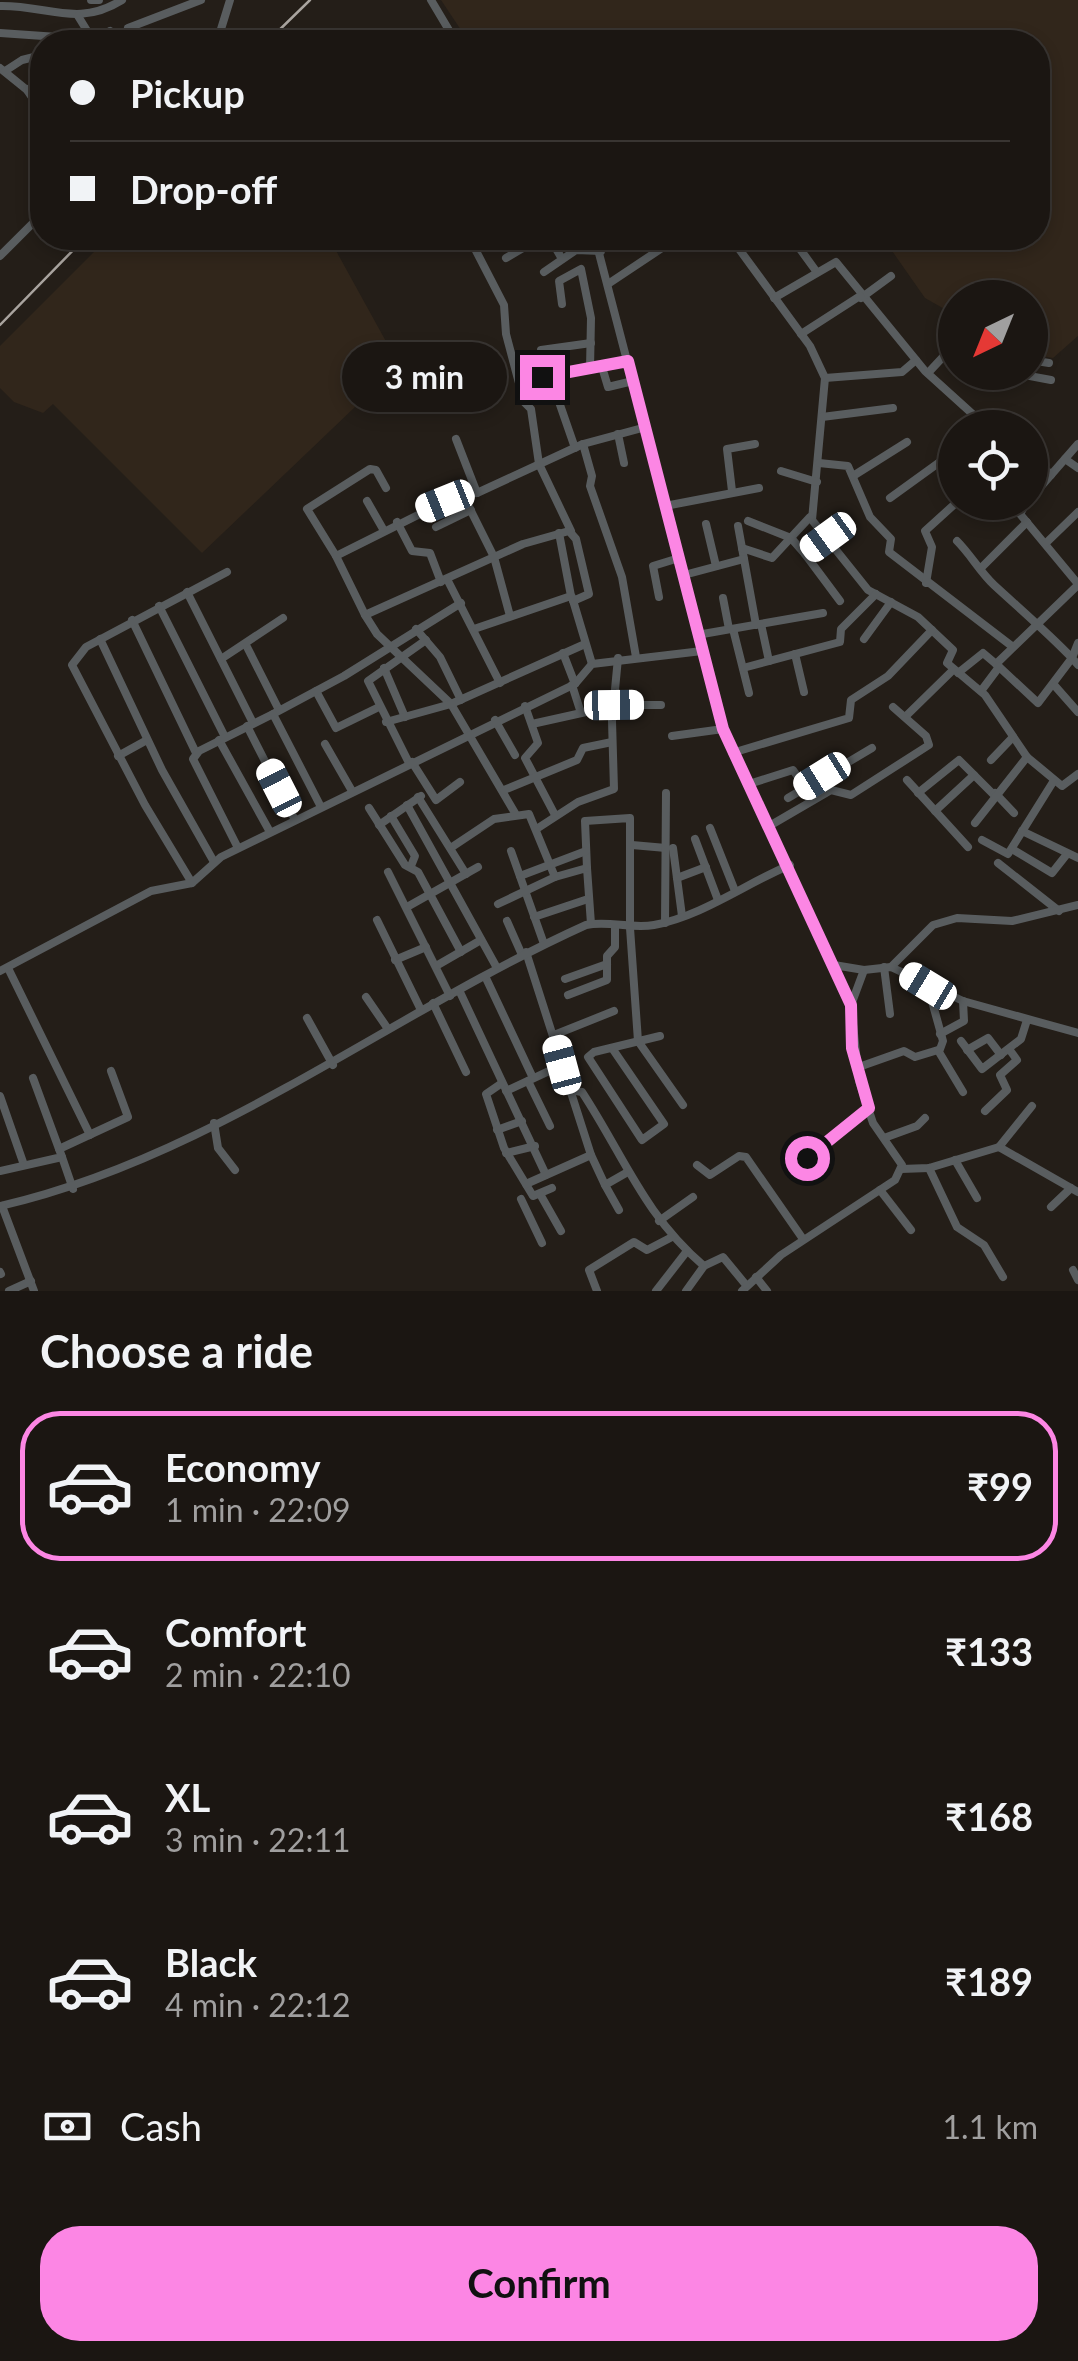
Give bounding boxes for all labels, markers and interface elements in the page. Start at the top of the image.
text: Pickup [130,70,245,116]
text: Drop-off [130,166,277,212]
north arrow [938,280,1048,390]
map controls [938,280,1048,520]
callout: 3 min [342,342,507,412]
route end [520,355,565,400]
text: 3 min [385,357,464,396]
button: locate [938,410,1048,520]
car [412,476,478,526]
car [795,507,861,567]
car [584,689,644,721]
car [789,747,855,805]
car [252,754,306,822]
car [895,958,961,1014]
car [540,1032,584,1098]
route start [785,1136,830,1181]
text: Choose a ride [40,1324,313,1378]
icon: car [45,1441,135,1531]
text: Economy [165,1444,320,1490]
text: ₹99 [967,1463,1033,1509]
text: 1 min · 22:09 [165,1490,351,1529]
icon: car [45,1606,135,1696]
text: Comfort [165,1609,306,1655]
text: ₹133 [945,1628,1033,1674]
text: 2 min · 22:10 [165,1655,351,1694]
icon: car [45,1771,135,1861]
text: XL [165,1774,210,1820]
text: ₹168 [945,1793,1033,1839]
text: 3 min · 22:11 [165,1820,351,1859]
icon: car [45,1936,135,2026]
text: Black [165,1939,257,1985]
text: ₹189 [945,1958,1033,2004]
text: 4 min · 22:12 [165,1985,351,2024]
icon: cash [40,2099,95,2154]
text: Cash [120,2103,202,2149]
text: 1.1 km [943,2107,1038,2146]
button: Confirm [40,2226,1038,2341]

